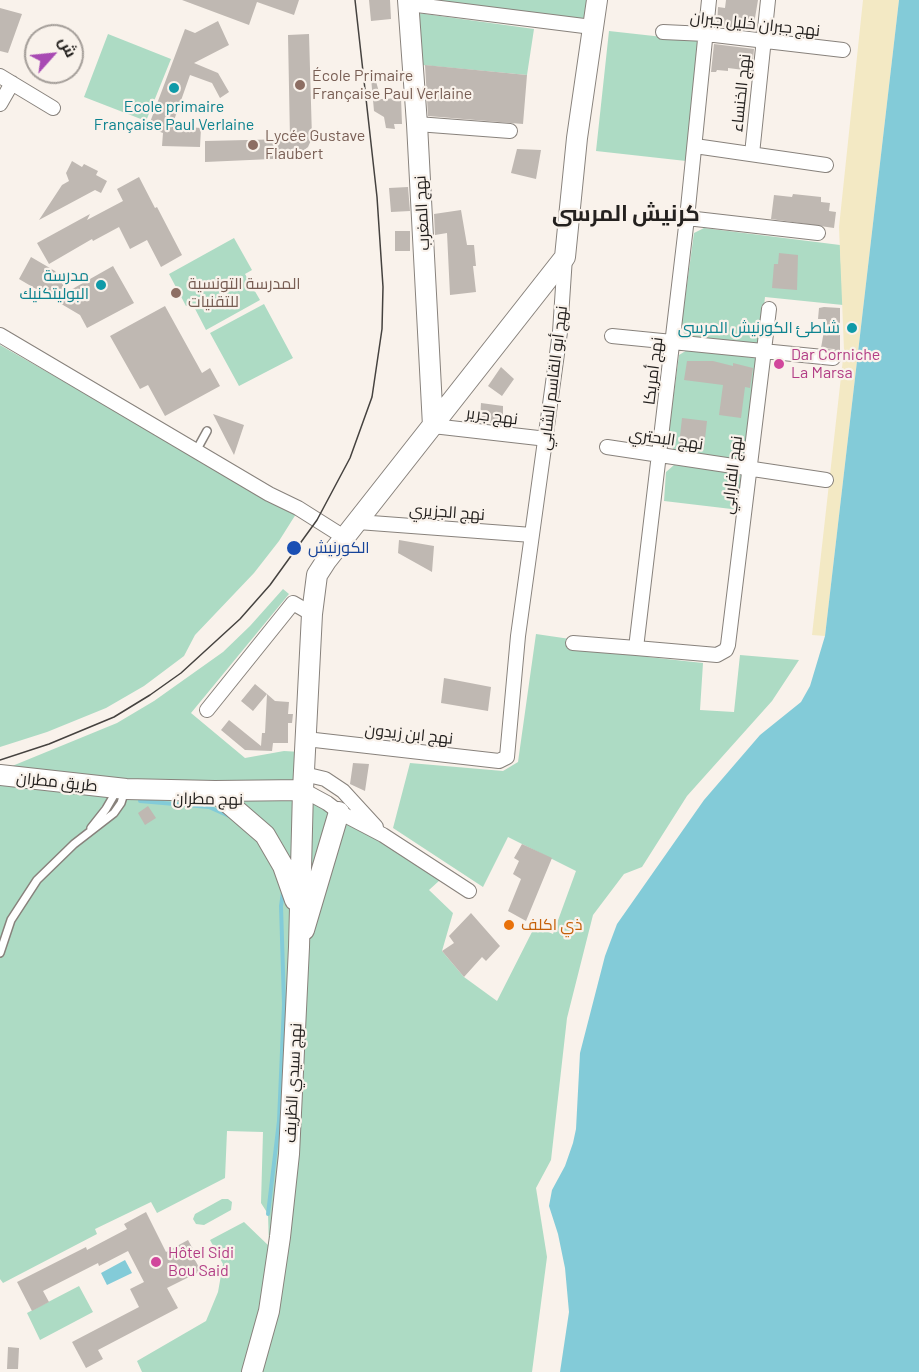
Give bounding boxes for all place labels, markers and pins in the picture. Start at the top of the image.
place label: École Primaire Française Paul Verlaine [312,66,472,104]
marker: École Primaire Française Paul Verlaine [293,78,307,92]
marker: Ecole primaire Française Paul Verlaine [167,81,181,95]
place label: Ecole primaire Française Paul Verlaine [94,97,254,135]
place label: Lycée Gustave Flaubert [265,126,365,164]
marker: Lycée Gustave Flaubert [246,138,260,152]
place label: مدرسة البوليتكنيك [20,266,89,304]
place label: المدرسة التونسية للتقنيات [188,274,301,312]
marker: مدرسة البوليتكنيك [94,278,108,292]
marker: المدرسة التونسية للتقنيات [169,286,183,300]
place label: شاطئ الكورنيش المرسى [678,318,840,338]
marker: شاطئ الكورنيش المرسى [845,321,859,335]
place label: Dar Corniche La Marsa [791,345,880,383]
marker: Dar Corniche La Marsa [772,357,786,371]
place label: الكورنيش [308,538,370,558]
marker: الكورنيش [285,539,303,557]
place label: ذي اكلف [521,915,582,935]
marker: ذي اكلف [502,918,516,932]
place label: Hôtel Sidi Bou Said [168,1243,234,1281]
marker: Hôtel Sidi Bou Said [149,1255,163,1269]

